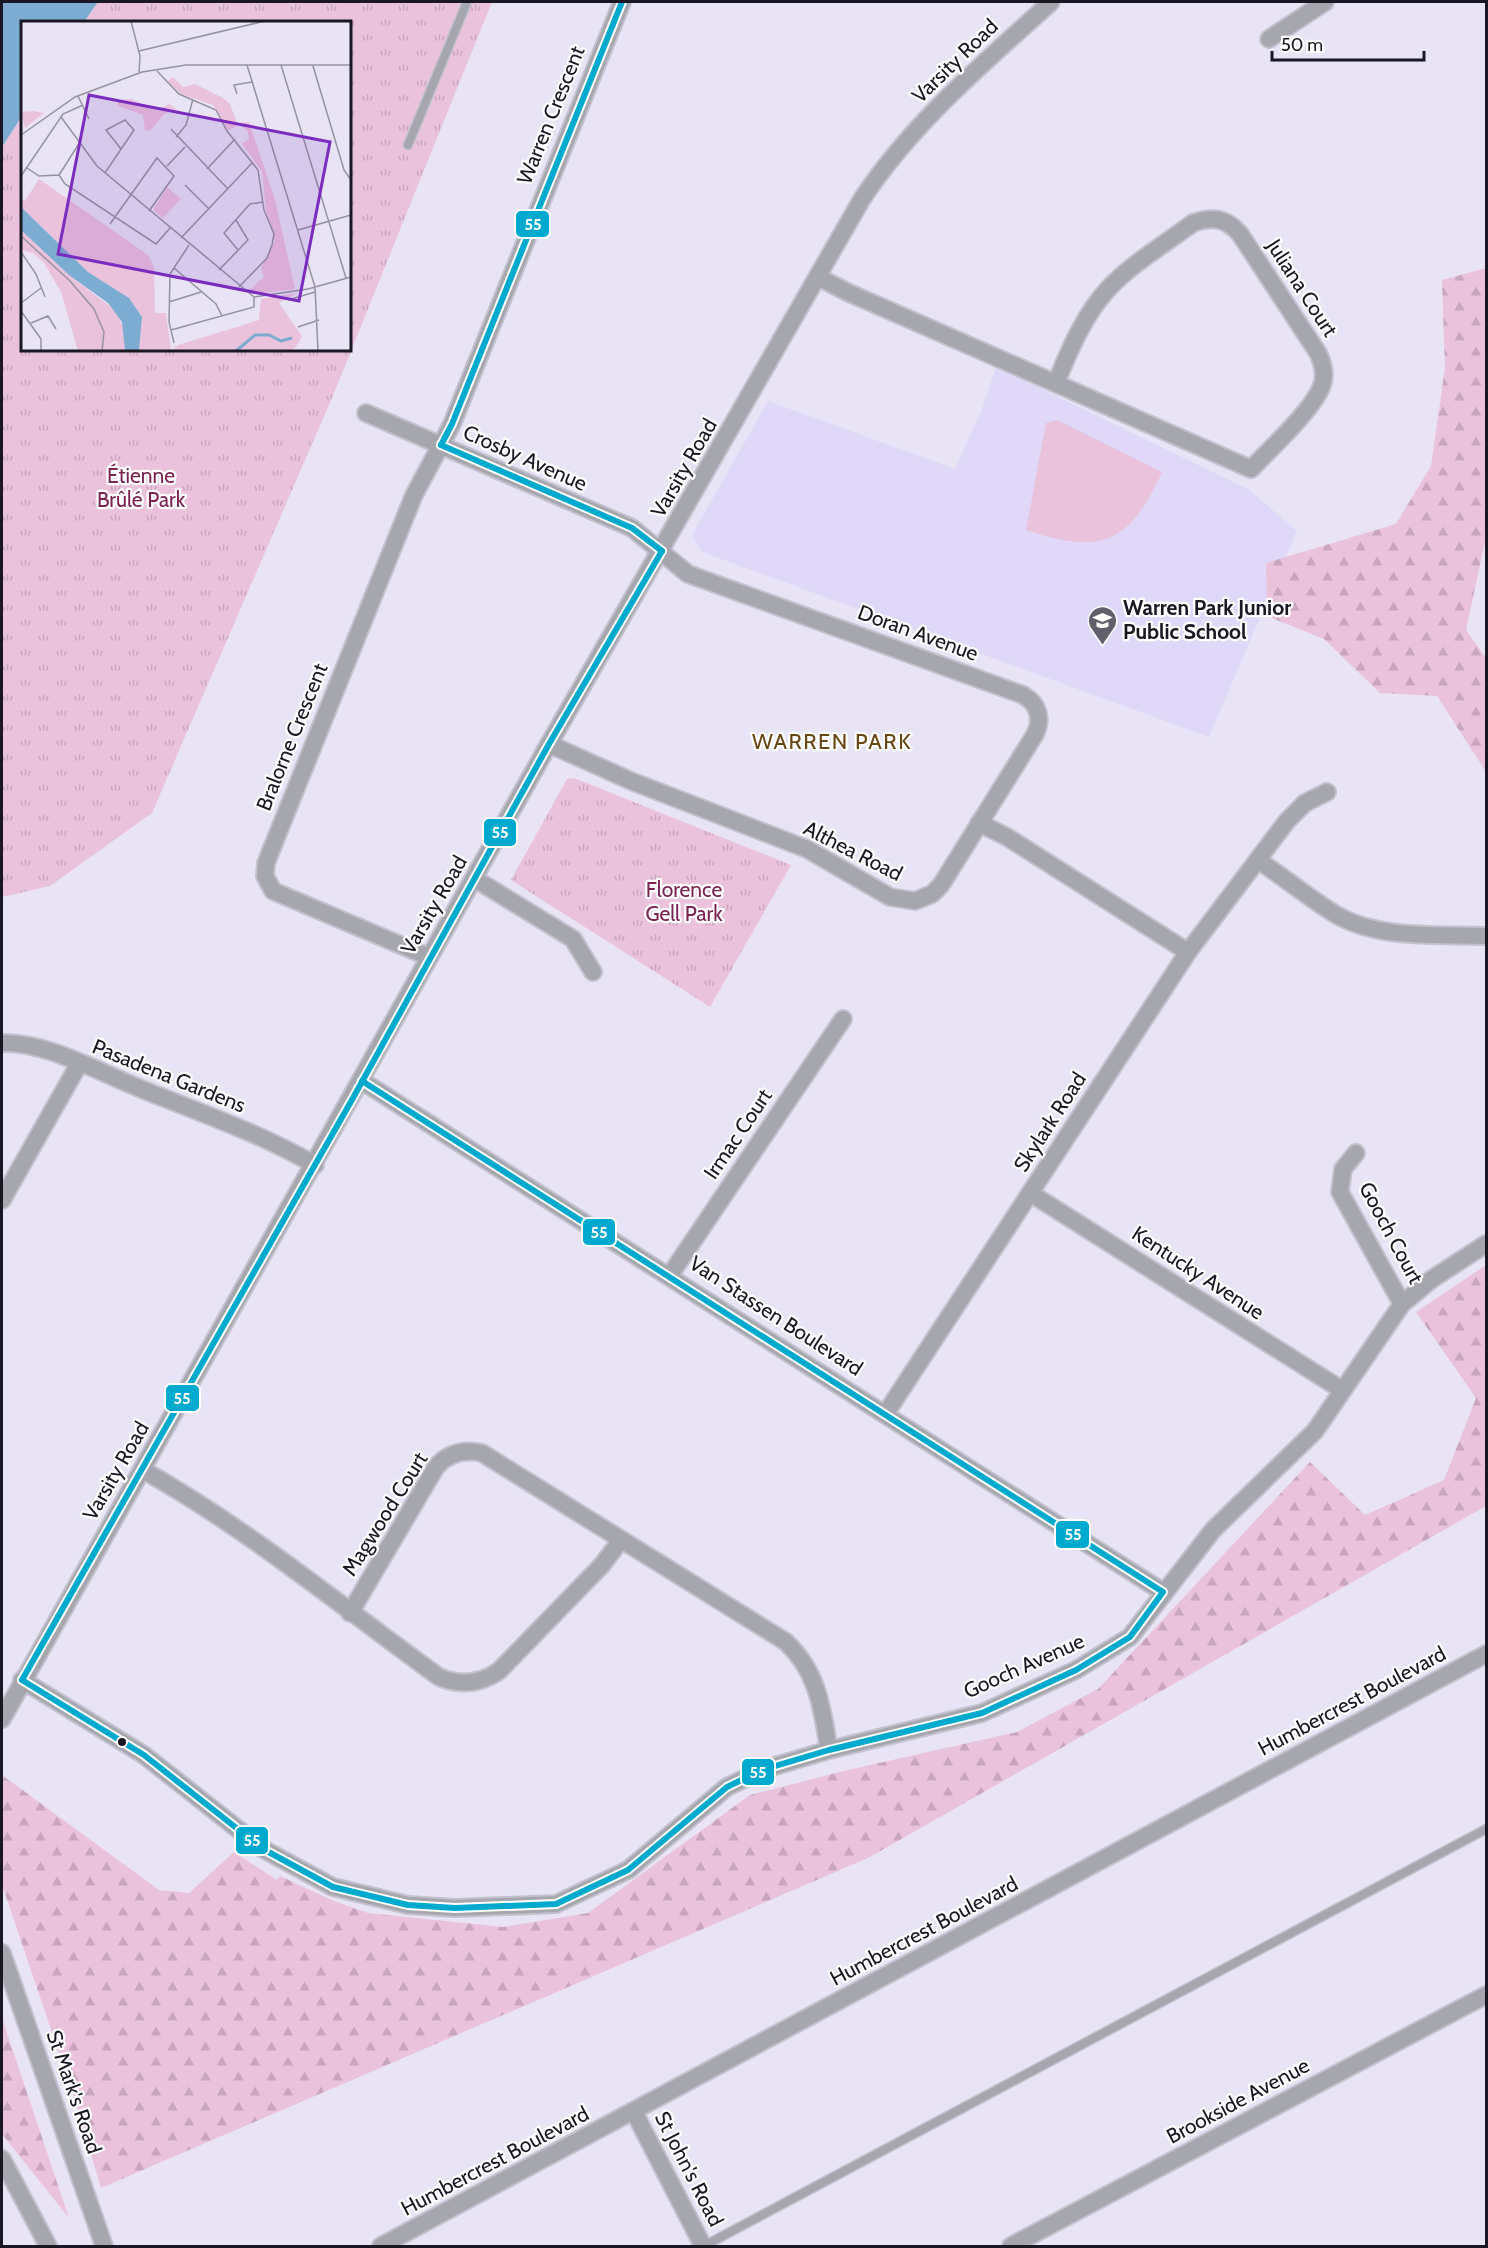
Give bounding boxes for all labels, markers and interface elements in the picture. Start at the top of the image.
street label: Varsity Road [906,14,1003,108]
inset map [21,21,351,351]
scale bar [1272,24,1424,62]
text: 50 m [1281,34,1323,56]
street label: Warren Crescent [511,42,590,188]
line badge: 55 [515,210,550,238]
text: 55 [524,215,542,234]
street label: Juliana Court [1261,234,1343,341]
street label: Varsity Road [645,414,722,522]
street label: Crosby Avenue [459,419,591,496]
park label: Étienne Brûlé Park [97,463,186,512]
place label: Warren Park Junior Public School [1123,595,1291,644]
street label: Doran Avenue [855,599,982,666]
school or university icon: Warren Park Junior Public School [1086,604,1118,646]
street label: Bralorne Crescent [251,660,332,814]
district label: WARREN PARK [752,728,912,755]
street label: Althea Road [800,815,907,886]
line badge: 55 [483,818,517,847]
text: 55 [491,823,509,842]
street label: Varsity Road [395,851,472,959]
park label: Florence Gell Park [645,877,723,926]
street label: Pasadena Gardens [89,1033,250,1118]
street label: Skylark Road [1008,1067,1091,1176]
street label: Irmac Court [698,1084,777,1184]
street label: Gooch Court [1354,1178,1429,1288]
line badge: 55 [582,1218,616,1246]
street label: Kentucky Avenue [1128,1221,1269,1325]
text: 55 [590,1223,608,1242]
street label: Van Stassen Boulevard [685,1250,867,1381]
line badge: 55 [165,1384,200,1412]
text: 55 [173,1389,191,1408]
street label: Varsity Road [77,1417,154,1525]
street label: Magwood Court [337,1447,433,1580]
line badge: 55 [1055,1520,1090,1549]
text: 55 [1064,1525,1082,1544]
street label: Gooch Avenue [960,1628,1088,1703]
street label: Humbercrest Boulevard [1254,1640,1450,1761]
unlabelled marker [116,1736,128,1748]
line badge: 55 [741,1758,775,1786]
text: 55 [749,1763,767,1782]
line badge: 55 [235,1826,269,1855]
text: 55 [243,1831,261,1850]
street label: Humbercrest Boulevard [826,1870,1022,1991]
street label: St Mark's Road [42,2027,107,2157]
street label: Brookside Avenue [1162,2052,1314,2149]
street label: Humbercrest Boulevard [397,2100,593,2221]
street label: St John's Road [650,2107,729,2230]

